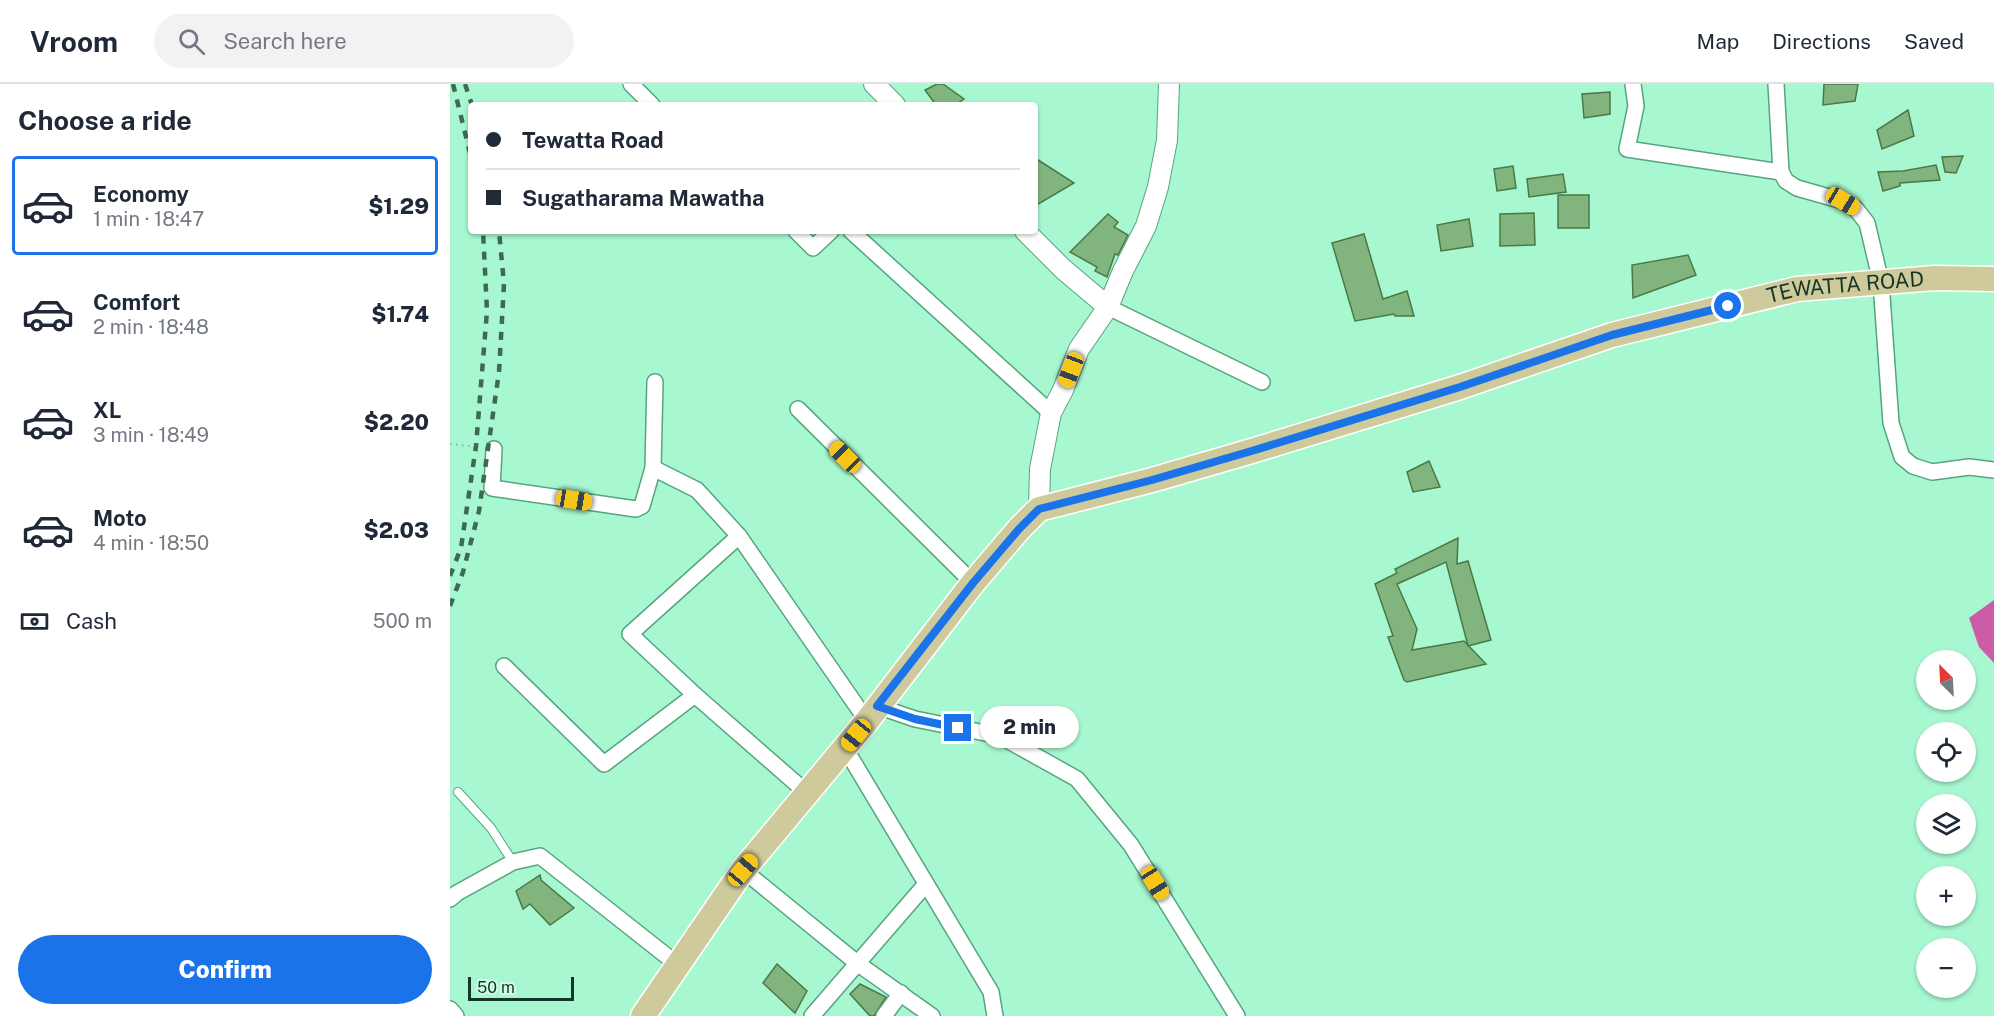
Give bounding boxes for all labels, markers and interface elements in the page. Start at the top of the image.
search box [154,14,574,68]
text: Vroom [30,25,118,58]
icon: search [175,25,208,58]
text: Search here [223,28,347,54]
text: Map [1697,29,1739,54]
text: Directions [1772,29,1871,54]
text: Saved [1904,29,1964,54]
text: Choose a ride [18,104,192,136]
text: Tewatta Road [522,127,664,153]
icon: car [21,179,75,233]
text: Economy [93,181,189,207]
car [1823,184,1863,218]
text: Sugatharama Mawatha [522,185,765,211]
text: $1.29 [368,193,429,219]
text: 1 min · 18:47 [93,207,204,231]
street label: TEWATTA ROAD [1764,266,1925,308]
icon: car [21,287,75,341]
text: Comfort [93,289,180,315]
route start [1714,292,1741,319]
text: $1.74 [371,301,429,327]
text: 2 min · 18:48 [93,315,209,339]
car [1056,350,1086,390]
icon: car [21,395,75,449]
text: XL [93,397,121,423]
text: $2.20 [364,409,429,435]
text: 3 min · 18:49 [93,423,209,447]
car [826,438,864,476]
car [555,488,593,512]
icon: car [21,503,75,557]
text: Moto [93,505,147,531]
text: $2.03 [364,517,429,543]
text: 4 min · 18:50 [93,531,209,555]
icon: cash [18,605,51,638]
text: Cash [66,608,117,634]
text: 500 m [373,609,432,633]
north arrow [1916,650,1976,710]
map controls [1916,650,1976,998]
callout: 2 min [979,707,1078,749]
route end [944,714,971,741]
car [838,715,874,755]
text: 2 min [1003,715,1056,739]
button: locate [1916,722,1976,782]
button: layers [1916,794,1976,854]
car [725,850,761,890]
car [1138,863,1172,903]
button: + [1916,866,1976,926]
button: Confirm [18,935,432,1004]
button: − [1916,938,1976,998]
scale bar [468,974,574,1002]
text: 50 m [477,978,515,997]

